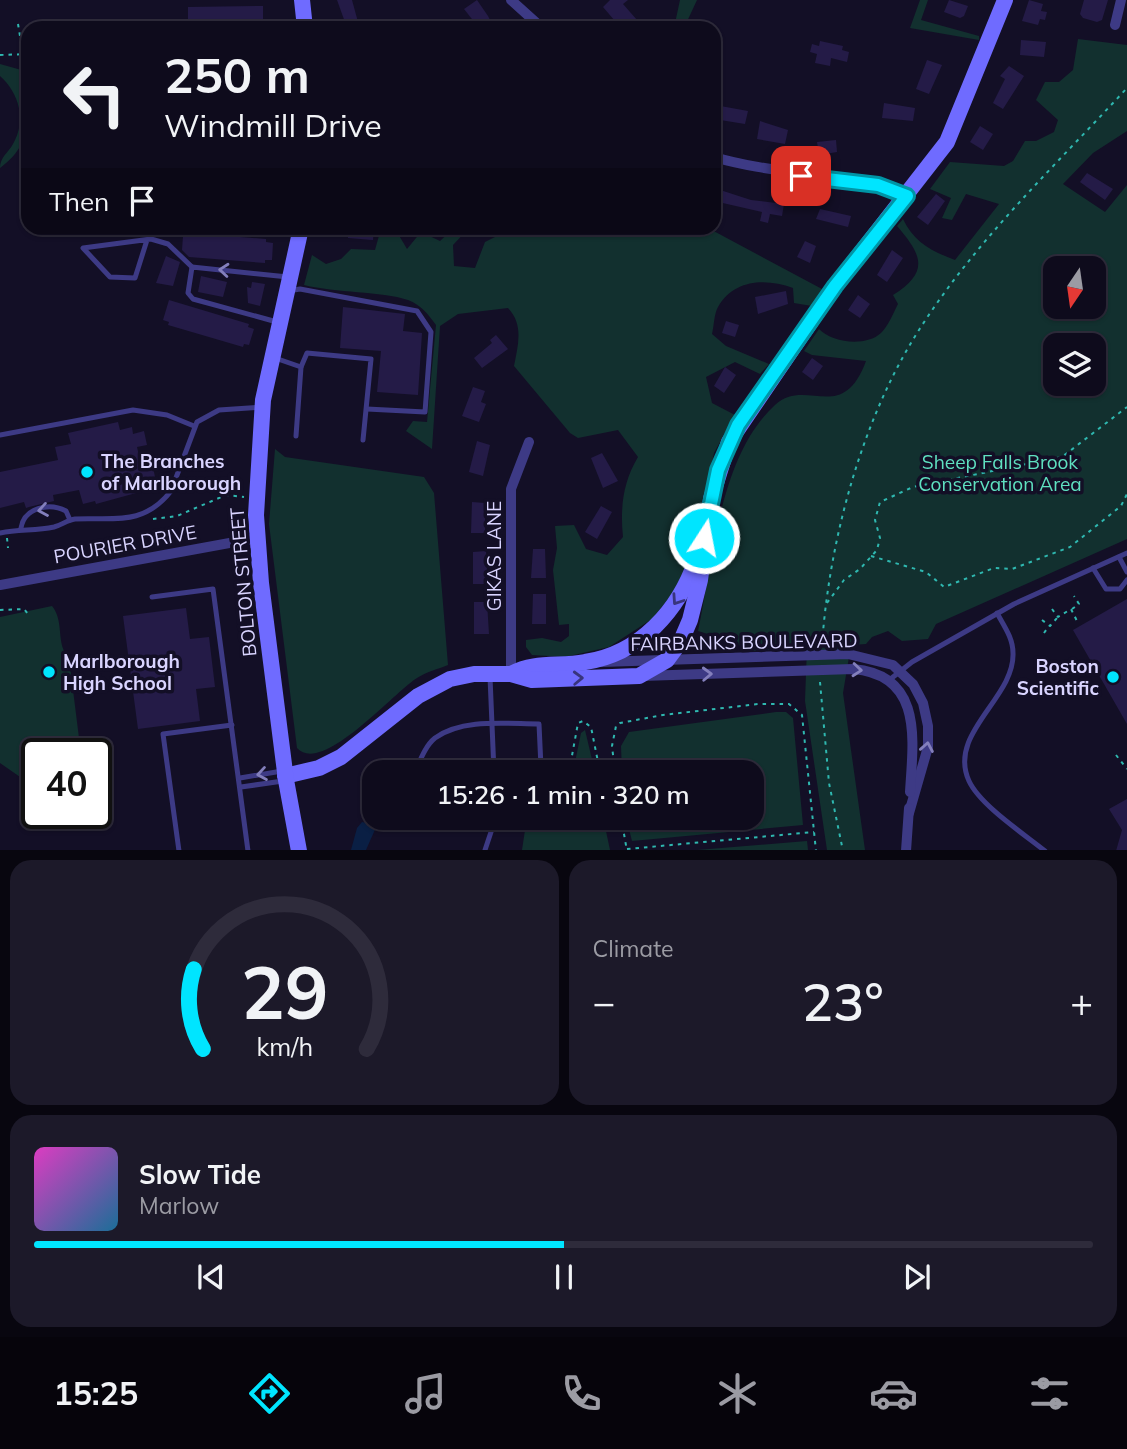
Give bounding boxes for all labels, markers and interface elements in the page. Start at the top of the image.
text: 250 m [164,44,310,105]
icon: left [49,49,140,140]
text: Windmill Drive [164,105,382,145]
pin [771,146,831,206]
icon: arrive [782,157,820,195]
icon: arrive [123,182,161,220]
text: Then [49,185,109,218]
north arrow [1043,256,1106,318]
map controls [1043,256,1106,396]
one-way arrow [218,263,229,278]
button: layers [1043,333,1106,396]
place label: The Branches of Marlborough [101,449,241,495]
park label: Sheep Falls Brook Conservation Area [918,450,1082,496]
marker: The Branches of Marlborough [79,464,95,480]
street label: GIKAS LANE [482,501,506,611]
position arrow [667,501,741,575]
one-way arrow [37,502,49,517]
street label: BOLTON STREET [224,506,261,658]
street label: POURIER DRIVE [52,520,198,568]
one-way arrow [672,593,685,606]
street label: FAIRBANKS BOULEVARD [630,628,858,656]
place label: Marlborough High School [63,649,180,695]
place label: Boston Scientific [1017,654,1099,700]
one-way arrow [852,662,863,677]
marker: Marlborough High School [41,664,57,680]
one-way arrow [702,666,713,681]
marker: Boston Scientific [1105,669,1121,685]
one-way arrow [573,671,584,686]
speed limit sign: 40 [21,738,112,829]
one-way arrow [918,741,933,753]
one-way arrow [256,766,268,781]
text: 15:26 · 1 min · 320 m [436,778,690,811]
text: Climate [593,934,674,963]
text: 29 [241,946,328,1037]
text: 23° [802,969,884,1034]
text: − [593,978,615,1026]
text: + [1070,978,1093,1026]
text: km/h [256,1030,313,1061]
text: Slow Tide [139,1158,261,1191]
text: Marlow [139,1191,219,1220]
icon: previous [192,1258,230,1296]
icon: pause [545,1258,583,1296]
icon: next [898,1258,936,1296]
icon: directions [245,1369,294,1418]
icon: music [401,1369,450,1418]
icon: phone [557,1369,606,1418]
icon: climate [713,1369,762,1418]
icon: car [869,1369,918,1418]
icon: filters [1025,1369,1074,1418]
text: 15:25 [53,1373,138,1413]

